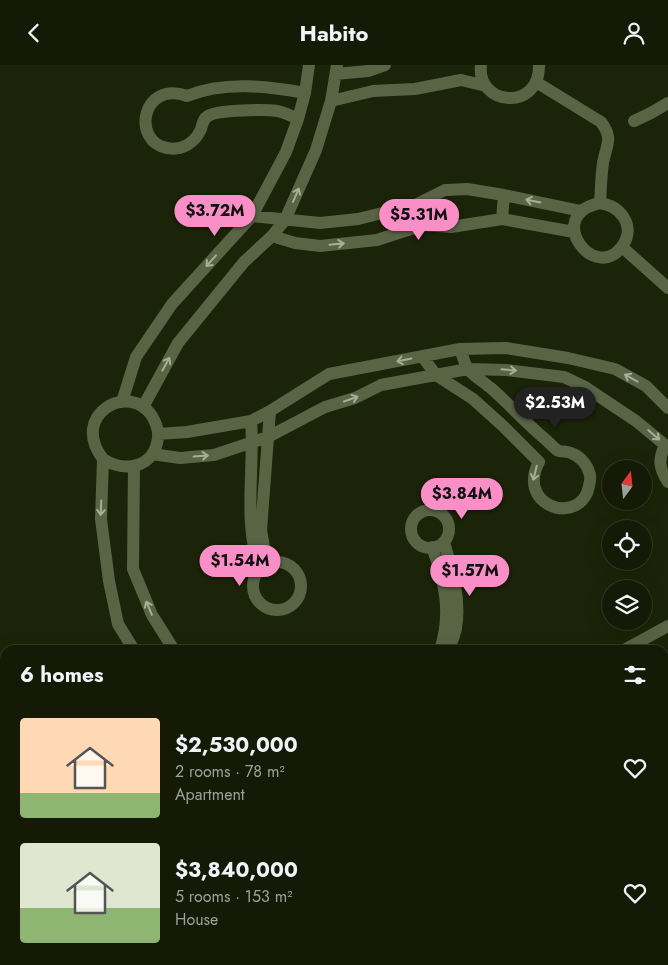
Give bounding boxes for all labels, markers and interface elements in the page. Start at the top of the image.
text: Habito [300,17,368,49]
icon: back [20,19,48,47]
icon: person [620,19,648,47]
one-way arrow [292,188,302,203]
pin: $3.72M [174,195,256,237]
one-way arrow [525,195,541,205]
text: $3.72M [185,199,245,222]
pin: $5.31M [378,199,460,241]
text: $5.31M [390,203,448,226]
one-way arrow [329,239,345,249]
one-way arrow [205,255,217,268]
one-way arrow [396,355,412,365]
one-way arrow [162,358,172,372]
one-way arrow [501,366,517,375]
one-way arrow [624,372,638,382]
pin: $2.53M [514,387,596,429]
text: $2.53M [525,391,585,414]
one-way arrow [343,394,359,403]
one-way arrow [647,430,660,441]
one-way arrow [192,452,208,461]
north arrow [602,460,652,510]
map controls [602,460,652,630]
one-way arrow [530,465,539,481]
pin: $3.84M [421,477,503,520]
text: $3.84M [432,482,492,505]
one-way arrow [96,500,106,516]
button: locate [602,520,652,570]
pin: $1.54M [199,545,281,587]
text: $1.54M [211,549,270,572]
pin: $1.57M [429,555,511,597]
text: $1.57M [441,559,499,582]
button: layers [602,580,652,630]
one-way arrow [144,601,153,616]
text: 6 homes [20,660,104,690]
icon: filters [621,661,649,689]
text: $2,530,000 [175,730,298,760]
icon: home [60,738,120,798]
icon: heart [621,754,649,782]
text: 2 rooms · 78 m² [175,760,285,783]
text: Apartment [175,783,245,806]
text: $3,840,000 [175,855,298,885]
icon: home [60,863,120,923]
icon: heart [621,879,649,907]
text: 5 rooms · 153 m² [175,885,293,908]
text: House [175,908,218,931]

